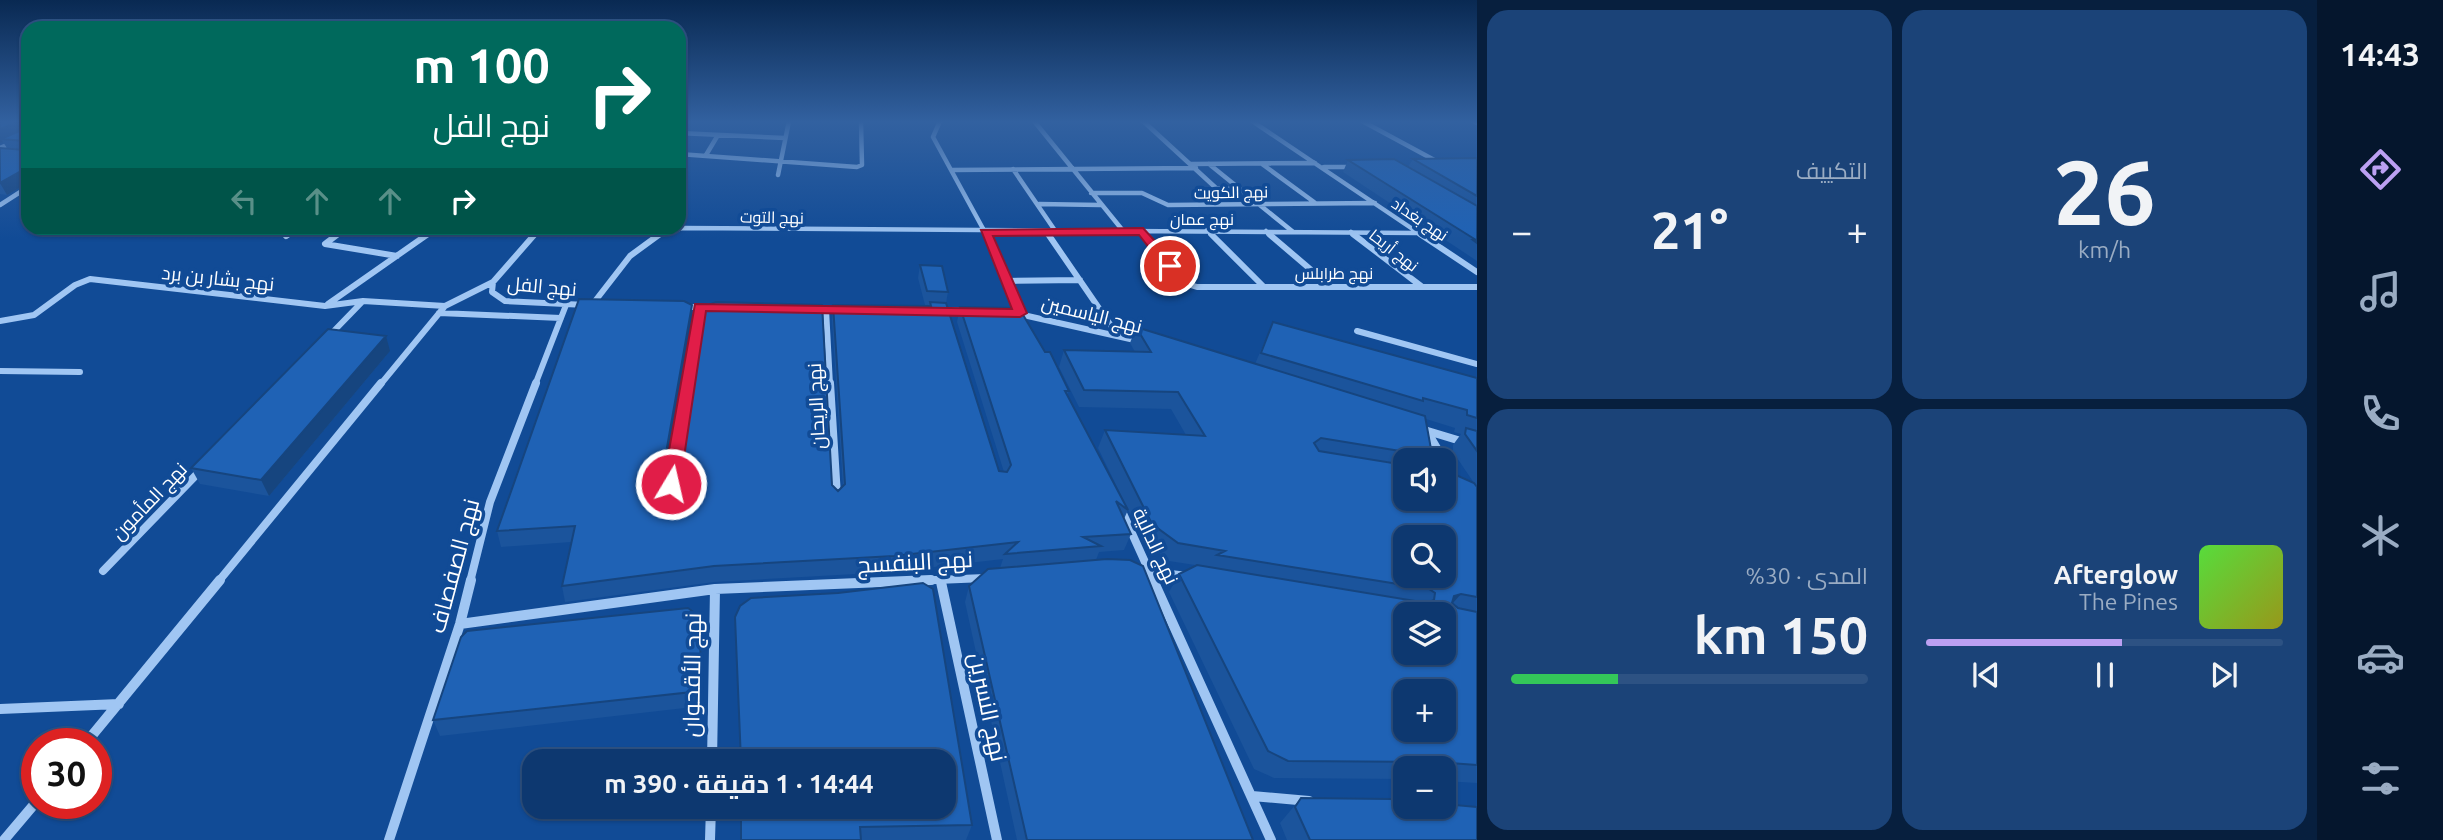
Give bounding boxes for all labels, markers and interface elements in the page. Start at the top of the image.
text: 14:43 [2340,36,2420,72]
text: 100 m [413,37,550,92]
icon: right [574,49,665,140]
text: نهج الفل [433,107,550,143]
text: 26 [2053,140,2156,242]
icon: directions [2356,145,2405,194]
text: التكييف [1796,158,1868,183]
icon: left [225,182,263,220]
icon: ahead [298,182,336,220]
icon: ahead [371,182,409,220]
icon: right [444,182,482,220]
street label: نهج الكويت [1194,182,1268,205]
street label: نهج بغداد [1387,194,1451,247]
text: 21° [1651,201,1728,259]
street label: نهج التوت [740,207,804,230]
street label: نهج عمان [1170,210,1234,231]
text: − [1511,210,1532,252]
text: + [1847,210,1868,252]
street label: نهج أريحا [1364,225,1422,277]
pin [1140,236,1200,296]
text: km/h [2078,237,2131,262]
icon: arrive [1151,247,1189,285]
street label: نهج بشار بن برد [160,261,275,298]
street label: نهج طرابلس [1295,264,1373,285]
icon: music [2356,267,2405,316]
street label: نهج الفل [506,272,578,303]
street label: نهج الياسمين [1039,291,1145,340]
street label: نهج الريحان [803,362,832,450]
icon: phone [2356,389,2405,438]
position arrow [634,447,708,521]
map controls [1393,448,1456,819]
button: sound [1393,448,1456,511]
street label: نهج المأمون [107,458,193,546]
street label: نهج الصفصاف [424,496,487,637]
street label: نهج الدالية [1126,505,1183,589]
icon: climate [2356,511,2405,560]
button: search [1393,525,1456,588]
street label: نهج البنفسج [856,546,974,581]
text: Afterglow [2054,560,2178,589]
text: المدى · 30% [1746,563,1868,588]
text: The Pines [2079,589,2178,614]
button: layers [1393,602,1456,665]
text: 150 km [1694,606,1868,664]
street label: نهج الأقحوان [678,612,709,738]
icon: car [2356,633,2405,682]
street label: نهج النسرين [961,650,1012,764]
icon: previous [1967,656,2005,694]
icon: pause [2086,656,2124,694]
icon: next [2205,656,2243,694]
button: + [1393,679,1456,742]
speed limit sign: 30 [21,728,112,819]
icon: filters [2356,754,2405,803]
button: − [1393,756,1456,819]
text: 14:44 · 1 دقيقة · 390 m [604,769,874,798]

